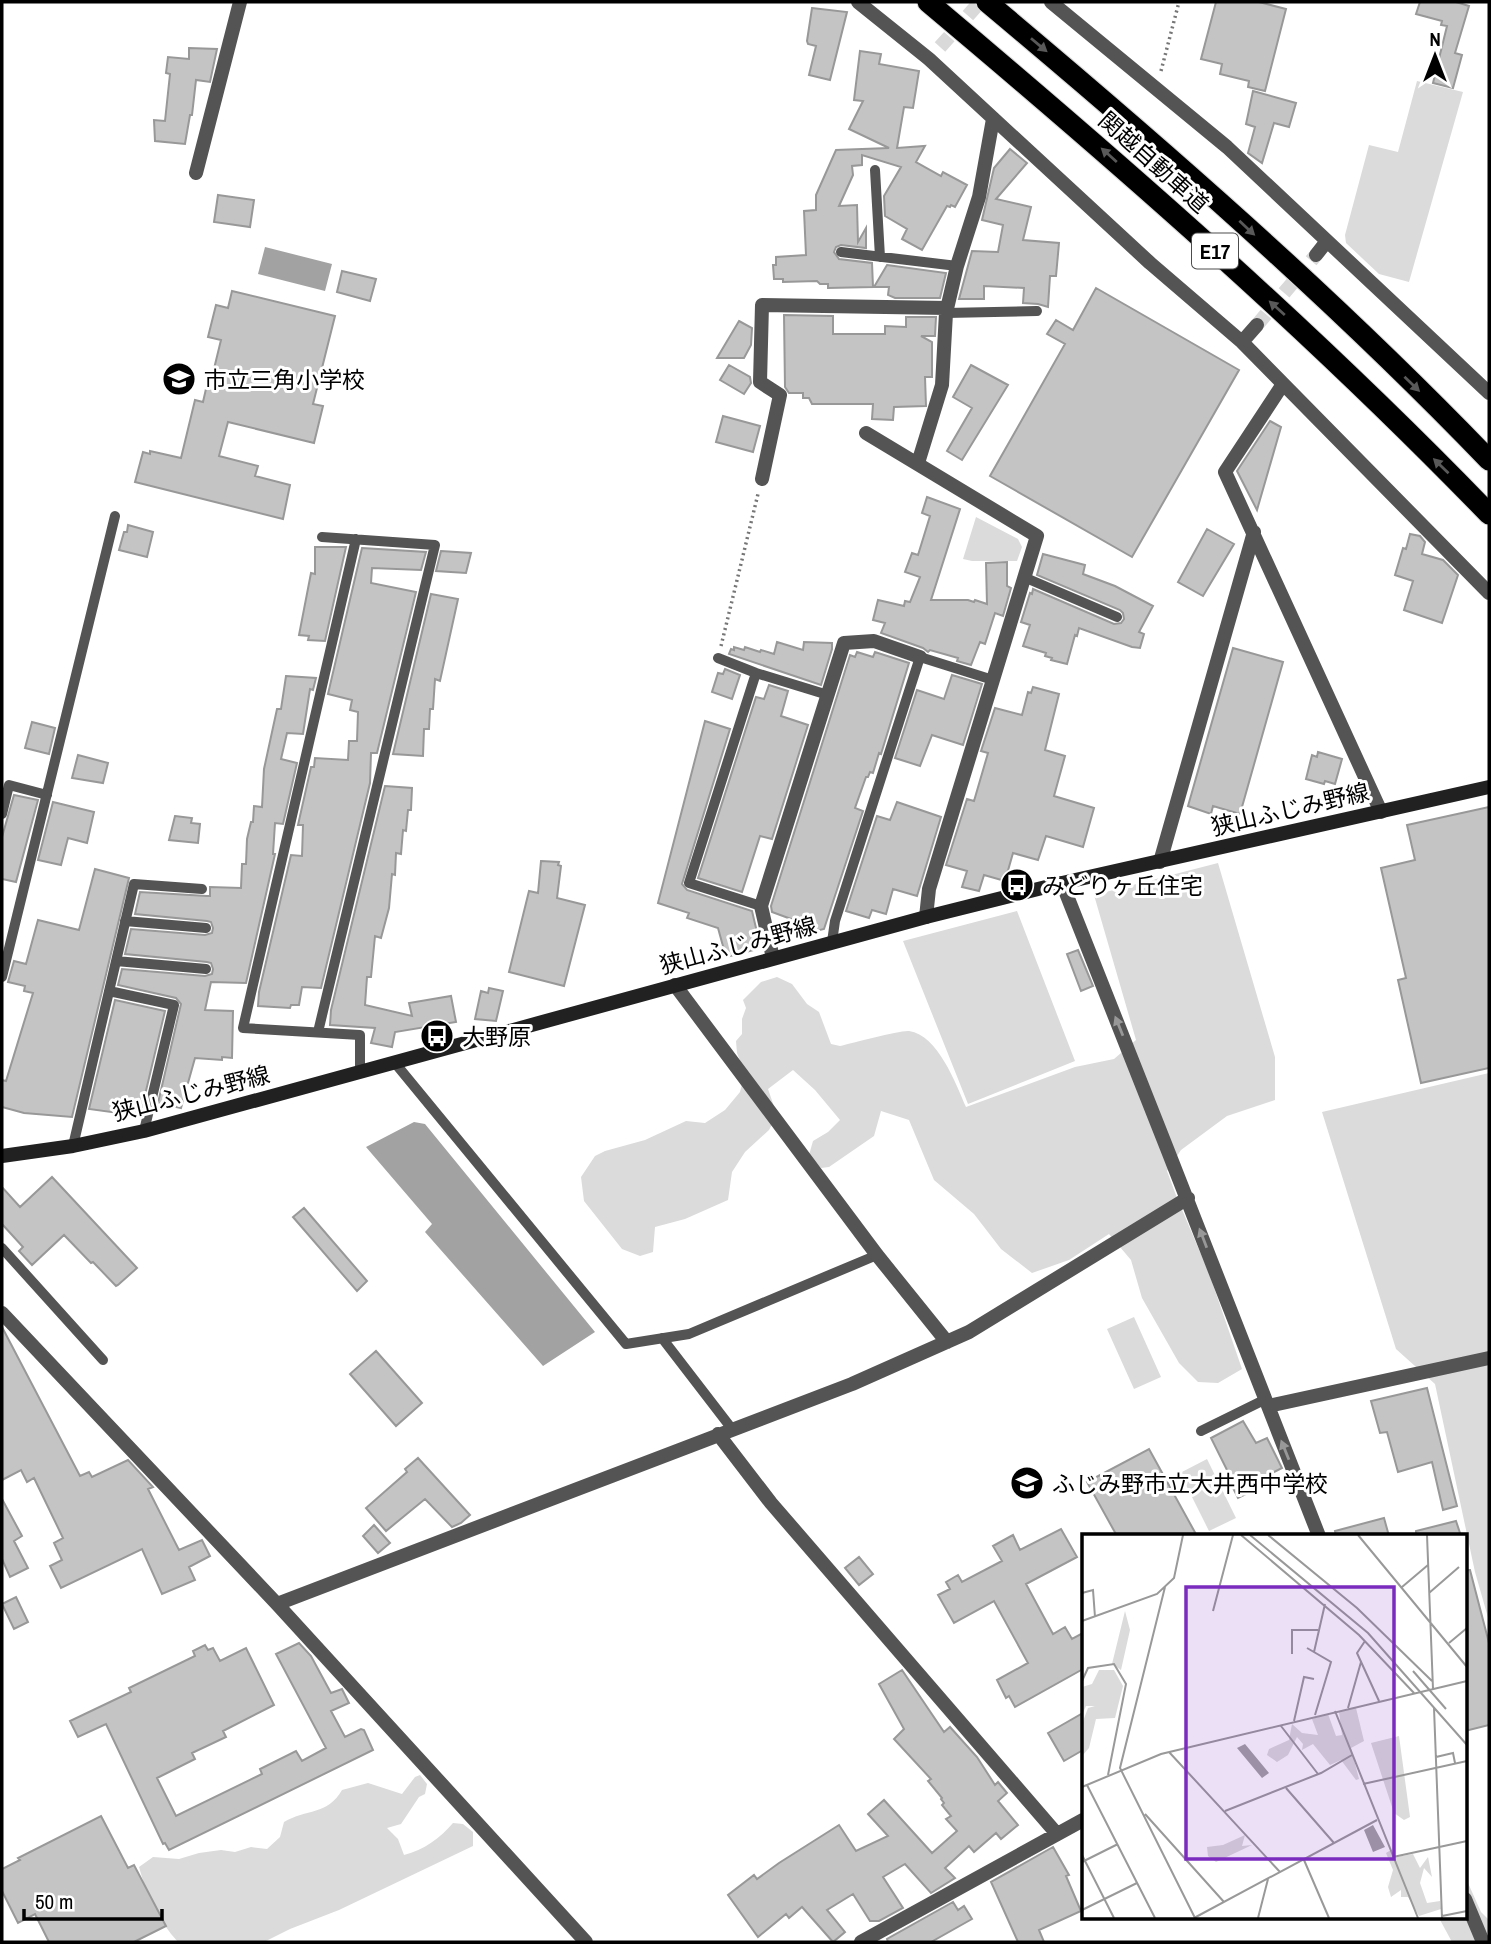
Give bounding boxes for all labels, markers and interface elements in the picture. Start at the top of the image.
north arrow [1400,21,1470,91]
text: N [1429,26,1441,52]
one-way arrow [1030,38,1048,53]
street label: 関越自動車道 [1092,104,1216,220]
one-way arrow [1101,148,1118,164]
one-way arrow [1238,219,1255,235]
road number: E17 [1192,233,1238,268]
one-way arrow [1268,300,1286,316]
school or university icon: 市立三角小学校 [160,360,198,398]
place label: 市立三角小学校 [204,364,365,395]
one-way arrow [1403,376,1420,392]
one-way arrow [1433,459,1450,475]
street label: 狭山ふじみ野線 [1208,776,1372,842]
bus stop icon: みどりヶ丘住宅 [998,866,1036,904]
place label: みどりヶ丘住宅 [1042,870,1203,901]
street label: 狭山ふじみ野線 [656,909,820,981]
one-way arrow [1114,1016,1125,1037]
bus stop icon: 大野原 [418,1017,456,1055]
place label: 大野原 [462,1021,531,1052]
street label: 狭山ふじみ野線 [109,1058,273,1128]
one-way arrow [1197,1227,1208,1248]
one-way arrow [1279,1439,1290,1460]
school or university icon: ふじみ野市立大井西中学校 [1008,1464,1046,1502]
place label: ふじみ野市立大井西中学校 [1052,1468,1328,1499]
inset map [1082,1534,1466,1920]
scale bar [24,1878,163,1922]
text: 50 m [35,1887,73,1916]

